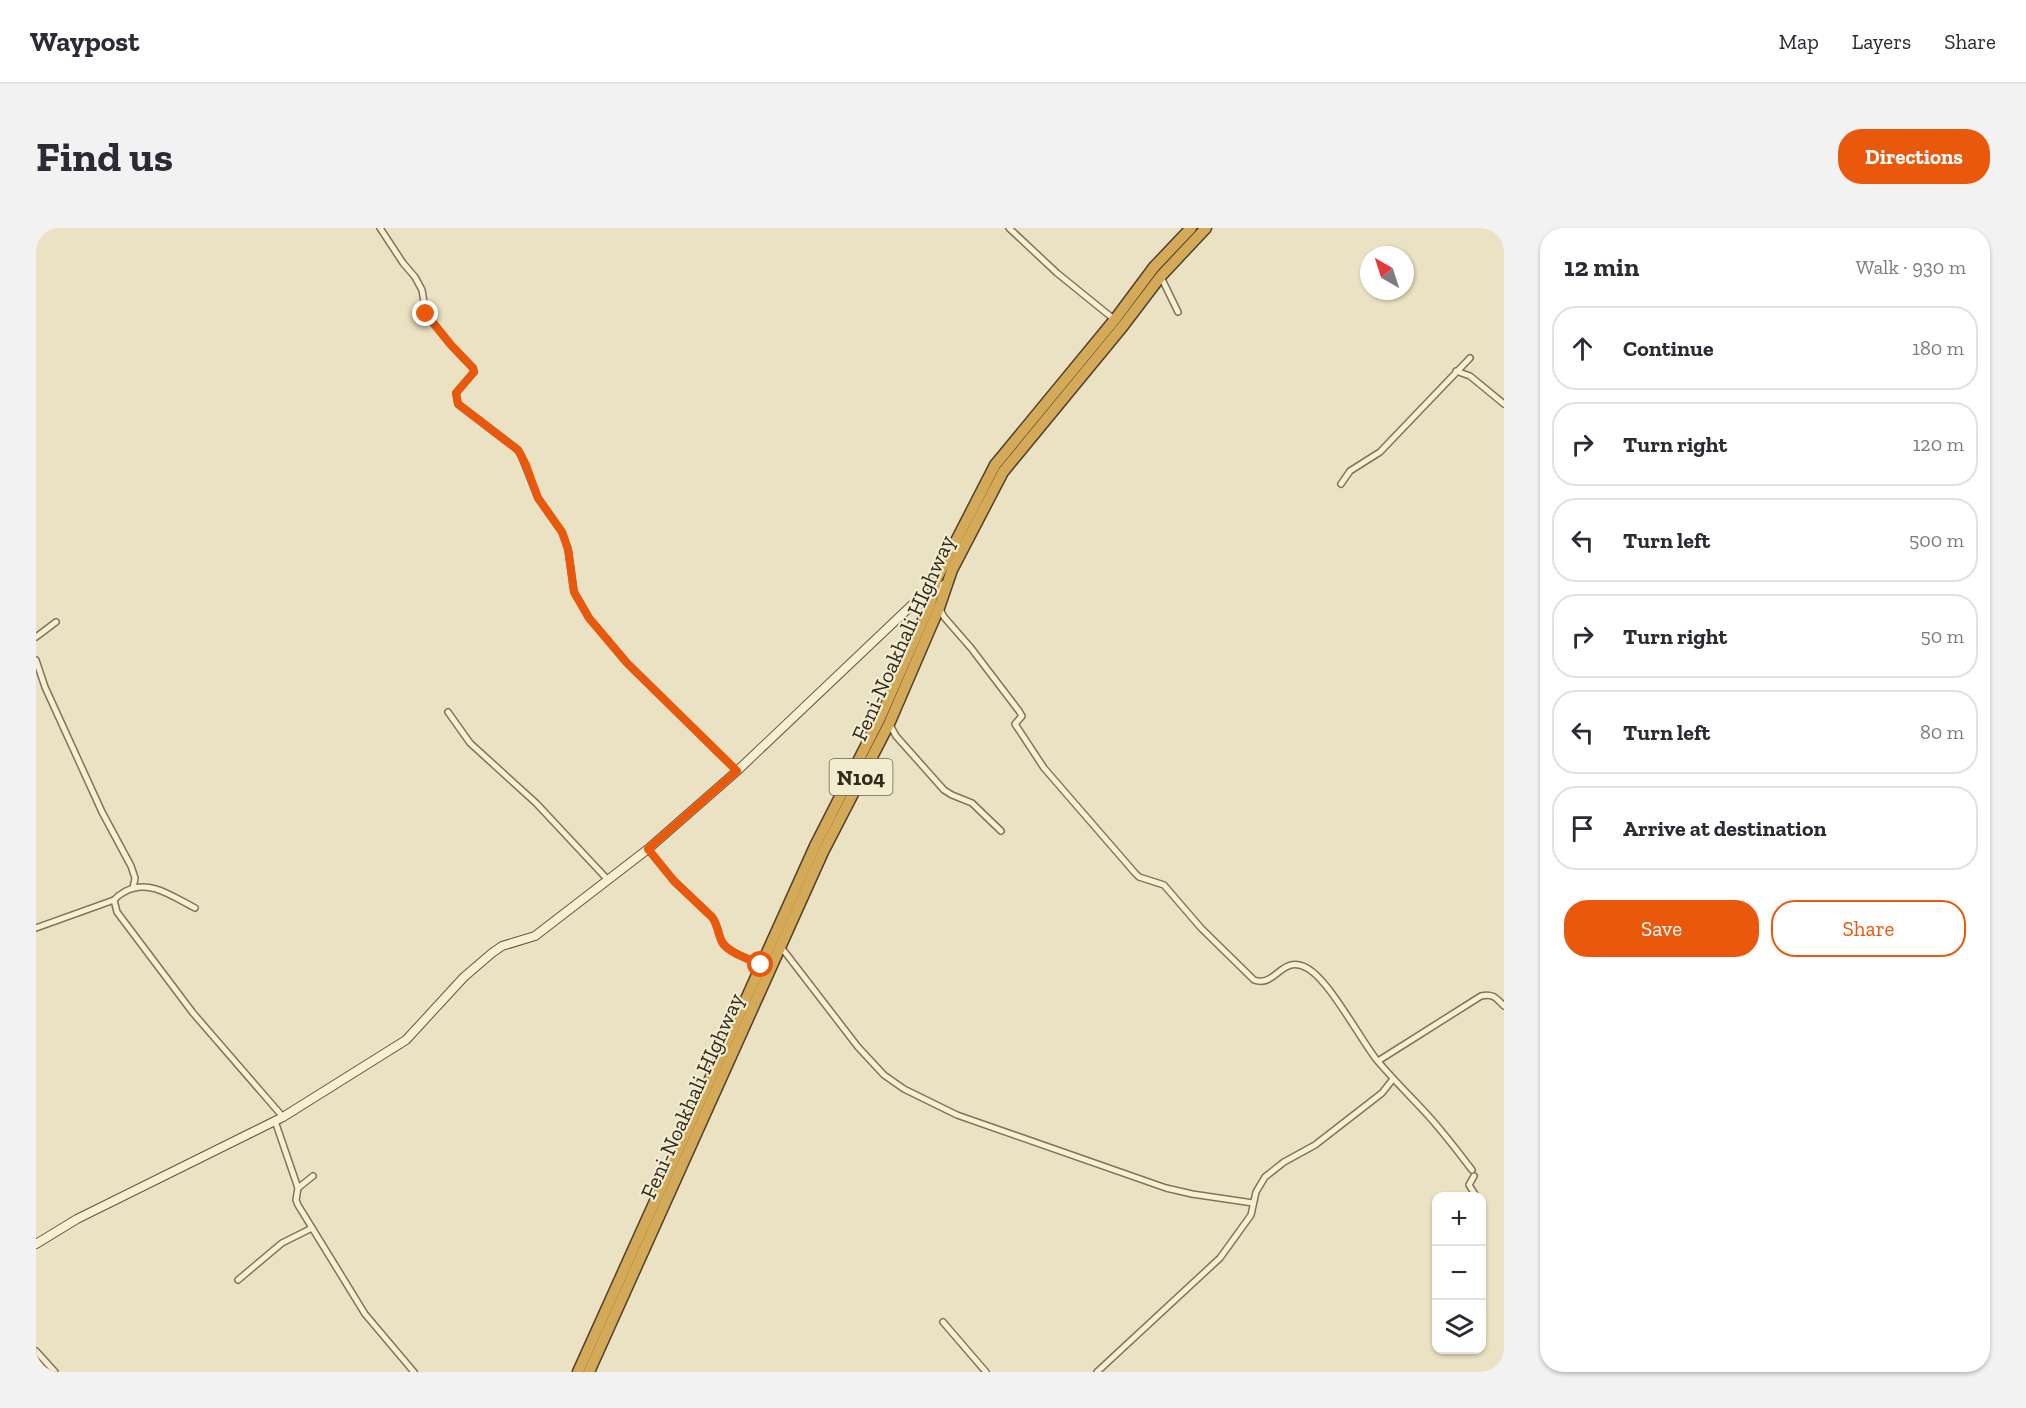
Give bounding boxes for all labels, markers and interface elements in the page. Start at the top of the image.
text: Waypost [30,25,139,58]
text: Map [1779,29,1819,54]
text: Layers [1852,29,1911,54]
text: Share [1944,29,1996,54]
button: Directions [1838,129,1990,184]
text: Find us [36,131,173,182]
north arrow [1360,246,1414,300]
text: 12 min [1564,251,1639,283]
text: Walk · 930 m [1856,255,1966,279]
route end [412,300,438,326]
icon: ahead [1566,332,1599,365]
text: Continue [1623,335,1714,362]
text: 180 m [1912,336,1964,360]
icon: right [1566,428,1599,461]
text: Turn right [1623,431,1727,458]
text: 120 m [1913,432,1964,456]
icon: left [1566,524,1599,557]
text: Turn left [1623,527,1710,554]
text: 500 m [1909,528,1964,552]
street label: Feni-Noakhali HIghway [845,530,961,745]
icon: right [1566,620,1599,653]
text: Turn right [1623,623,1727,650]
text: 50 m [1920,624,1964,648]
icon: left [1566,716,1599,749]
text: Turn left [1623,719,1710,746]
text: 80 m [1920,720,1964,744]
road number: N104 [830,759,892,795]
icon: arrive [1566,812,1599,845]
text: Arrive at destination [1623,815,1826,842]
button: Save [1564,900,1759,957]
button: Share [1771,900,1966,957]
route start [747,951,773,977]
street label: Feni-Noakhali HIghway [634,988,750,1203]
map controls [1432,1192,1486,1354]
button: + [1432,1192,1486,1246]
button: − [1432,1246,1486,1300]
button: layers [1432,1300,1486,1354]

